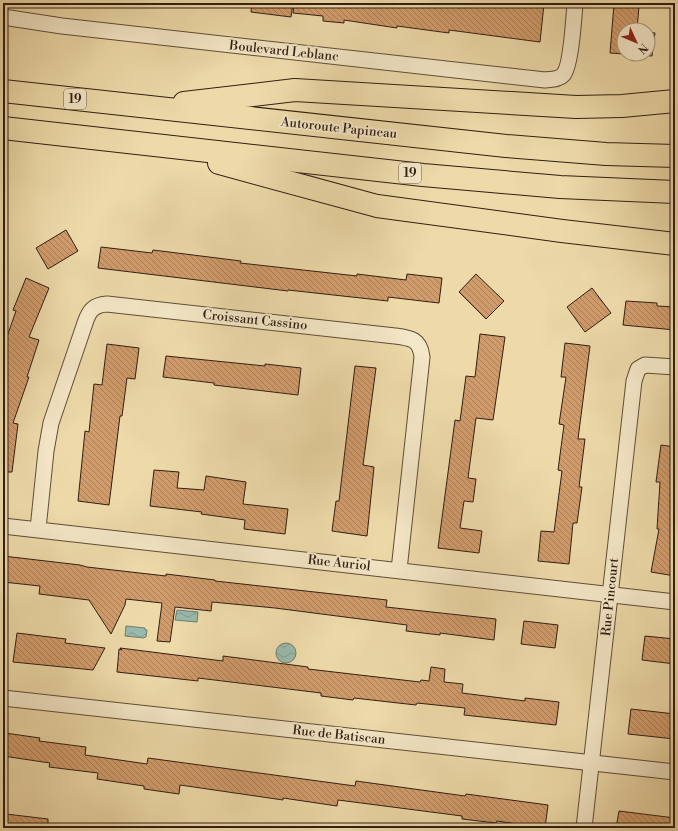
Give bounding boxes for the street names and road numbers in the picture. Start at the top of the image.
street label: Boulevard Leblanc [227,37,340,65]
road number: 19 [64,89,86,109]
street label: Autoroute Papineau [279,114,398,142]
road number: 19 [399,163,421,183]
street label: Croissant Cassino [202,307,308,333]
street label: Rue Auriol [307,552,371,574]
street label: Rue Pincourt [598,557,622,637]
street label: Rue de Batiscan [292,722,387,748]

